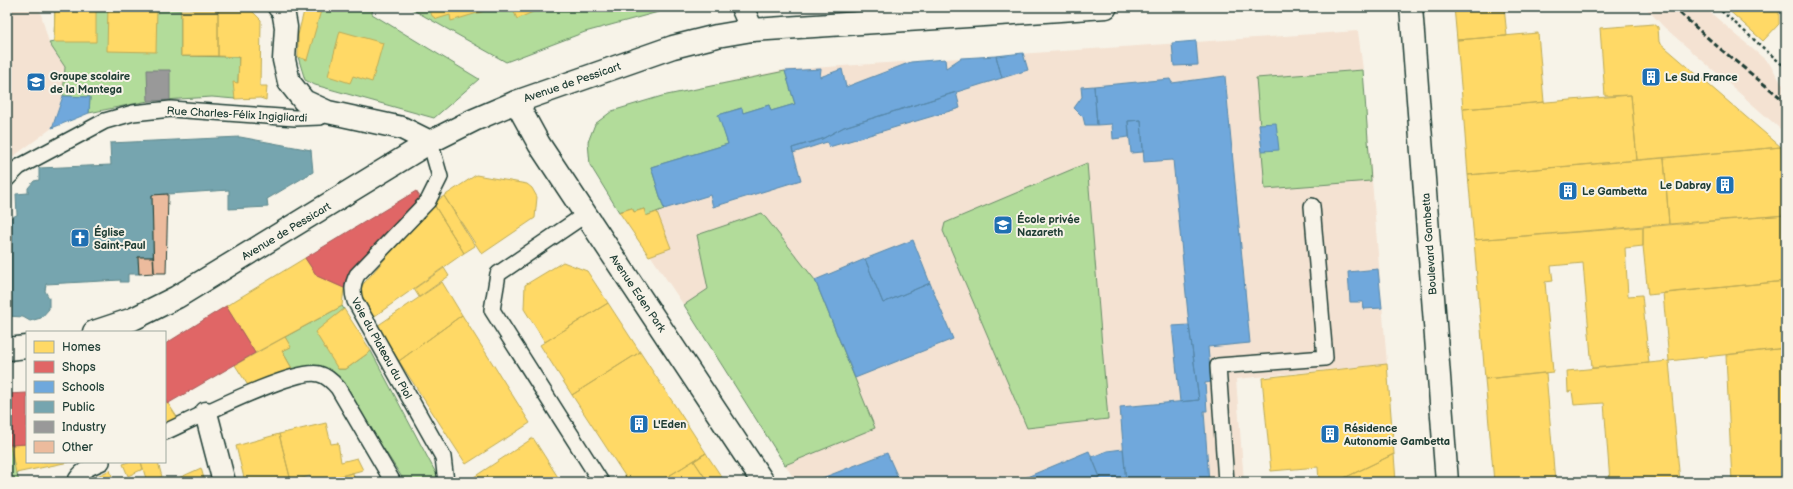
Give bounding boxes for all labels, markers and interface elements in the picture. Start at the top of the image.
street label: Avenue de Pessicart [522,60,623,105]
building icon: Le Sud France [1640,66,1662,88]
place label: Groupe scolaire de la Mantega [50,70,130,96]
school or university icon: Groupe scolaire de la Mantega [25,71,47,93]
place label: Le Sud France [1665,71,1738,84]
street label: Rue Charles-Félix Ingigliardi [166,104,308,125]
building icon: Le Dabray [1714,174,1736,196]
place label: Le Dabray [1660,179,1711,192]
building icon: Le Gambetta [1557,180,1579,202]
place label: Le Gambetta [1582,185,1647,198]
street label: Boulevard Gambetta [1419,193,1440,295]
street label: Avenue de Pessicart [239,199,334,263]
place label: École privée Nazareth [1017,212,1080,239]
school or university icon: École privée Nazareth [992,214,1014,236]
place label: Église Saint-Paul [94,225,146,252]
church icon: Église Saint-Paul [69,227,91,249]
street label: Avenue Eden Park [607,252,669,335]
street label: Voie du Plateau du Piol [348,295,415,401]
legend [26,331,166,463]
text: Homes [62,340,101,355]
text: Shops [62,360,96,375]
text: Schools [62,380,105,395]
text: Public [62,400,95,415]
building icon: L'Eden [628,413,650,435]
place label: L'Eden [653,418,686,431]
text: Industry [62,420,107,435]
place label: Résidence Autonomie Gambetta [1343,422,1450,448]
building icon: Résidence Autonomie Gambetta [1319,423,1341,445]
text: Other [62,440,94,455]

